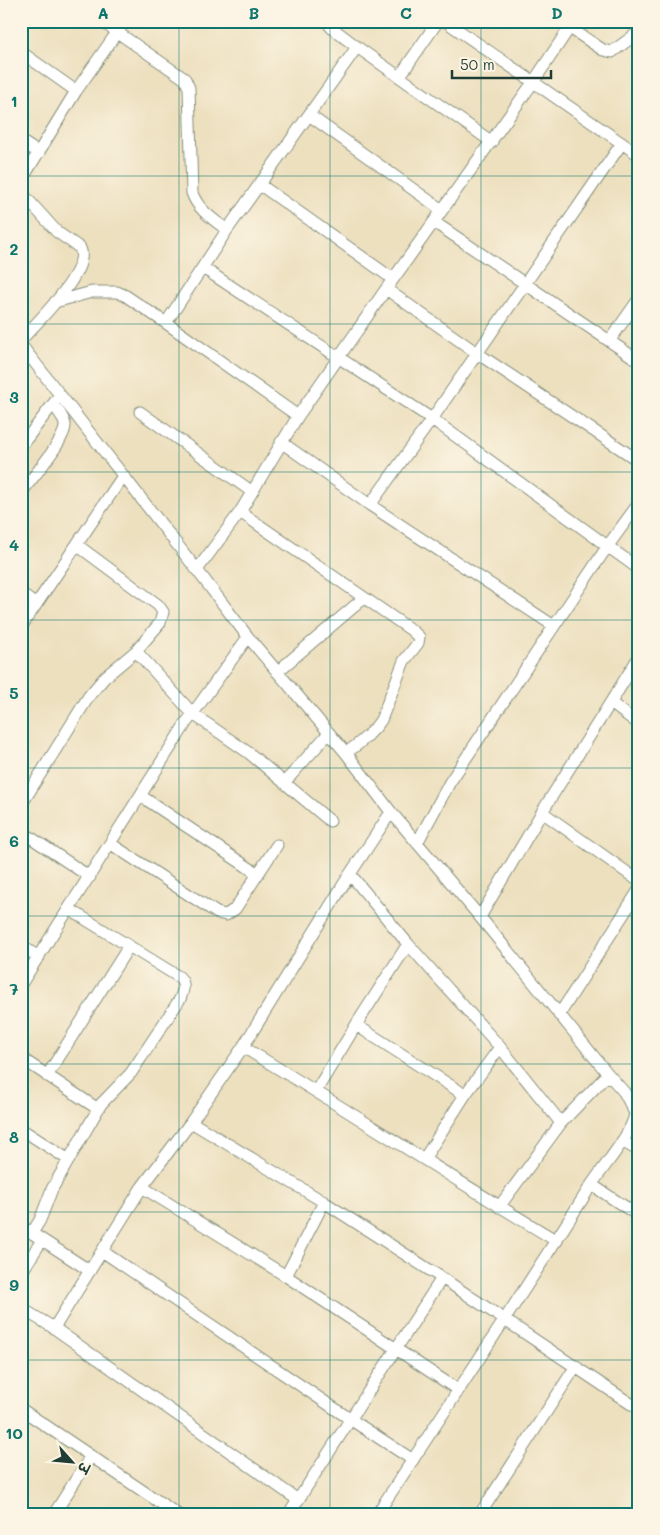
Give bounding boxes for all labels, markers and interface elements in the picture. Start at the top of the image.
text: A [97,2,109,23]
text: B [249,2,259,23]
text: C [400,2,412,23]
text: D [551,2,563,23]
scale bar [452,48,551,80]
text: 50 m [460,54,495,74]
text: 1 [10,90,18,111]
text: 2 [10,238,19,259]
text: 3 [9,386,19,407]
text: 4 [9,534,19,555]
text: 5 [9,682,19,703]
text: 6 [9,830,19,851]
text: 7 [10,978,19,999]
text: 8 [9,1126,19,1147]
text: 9 [9,1274,19,1295]
text: 10 [5,1422,23,1443]
north arrow [48,1438,98,1488]
text: उ [73,1458,96,1478]

